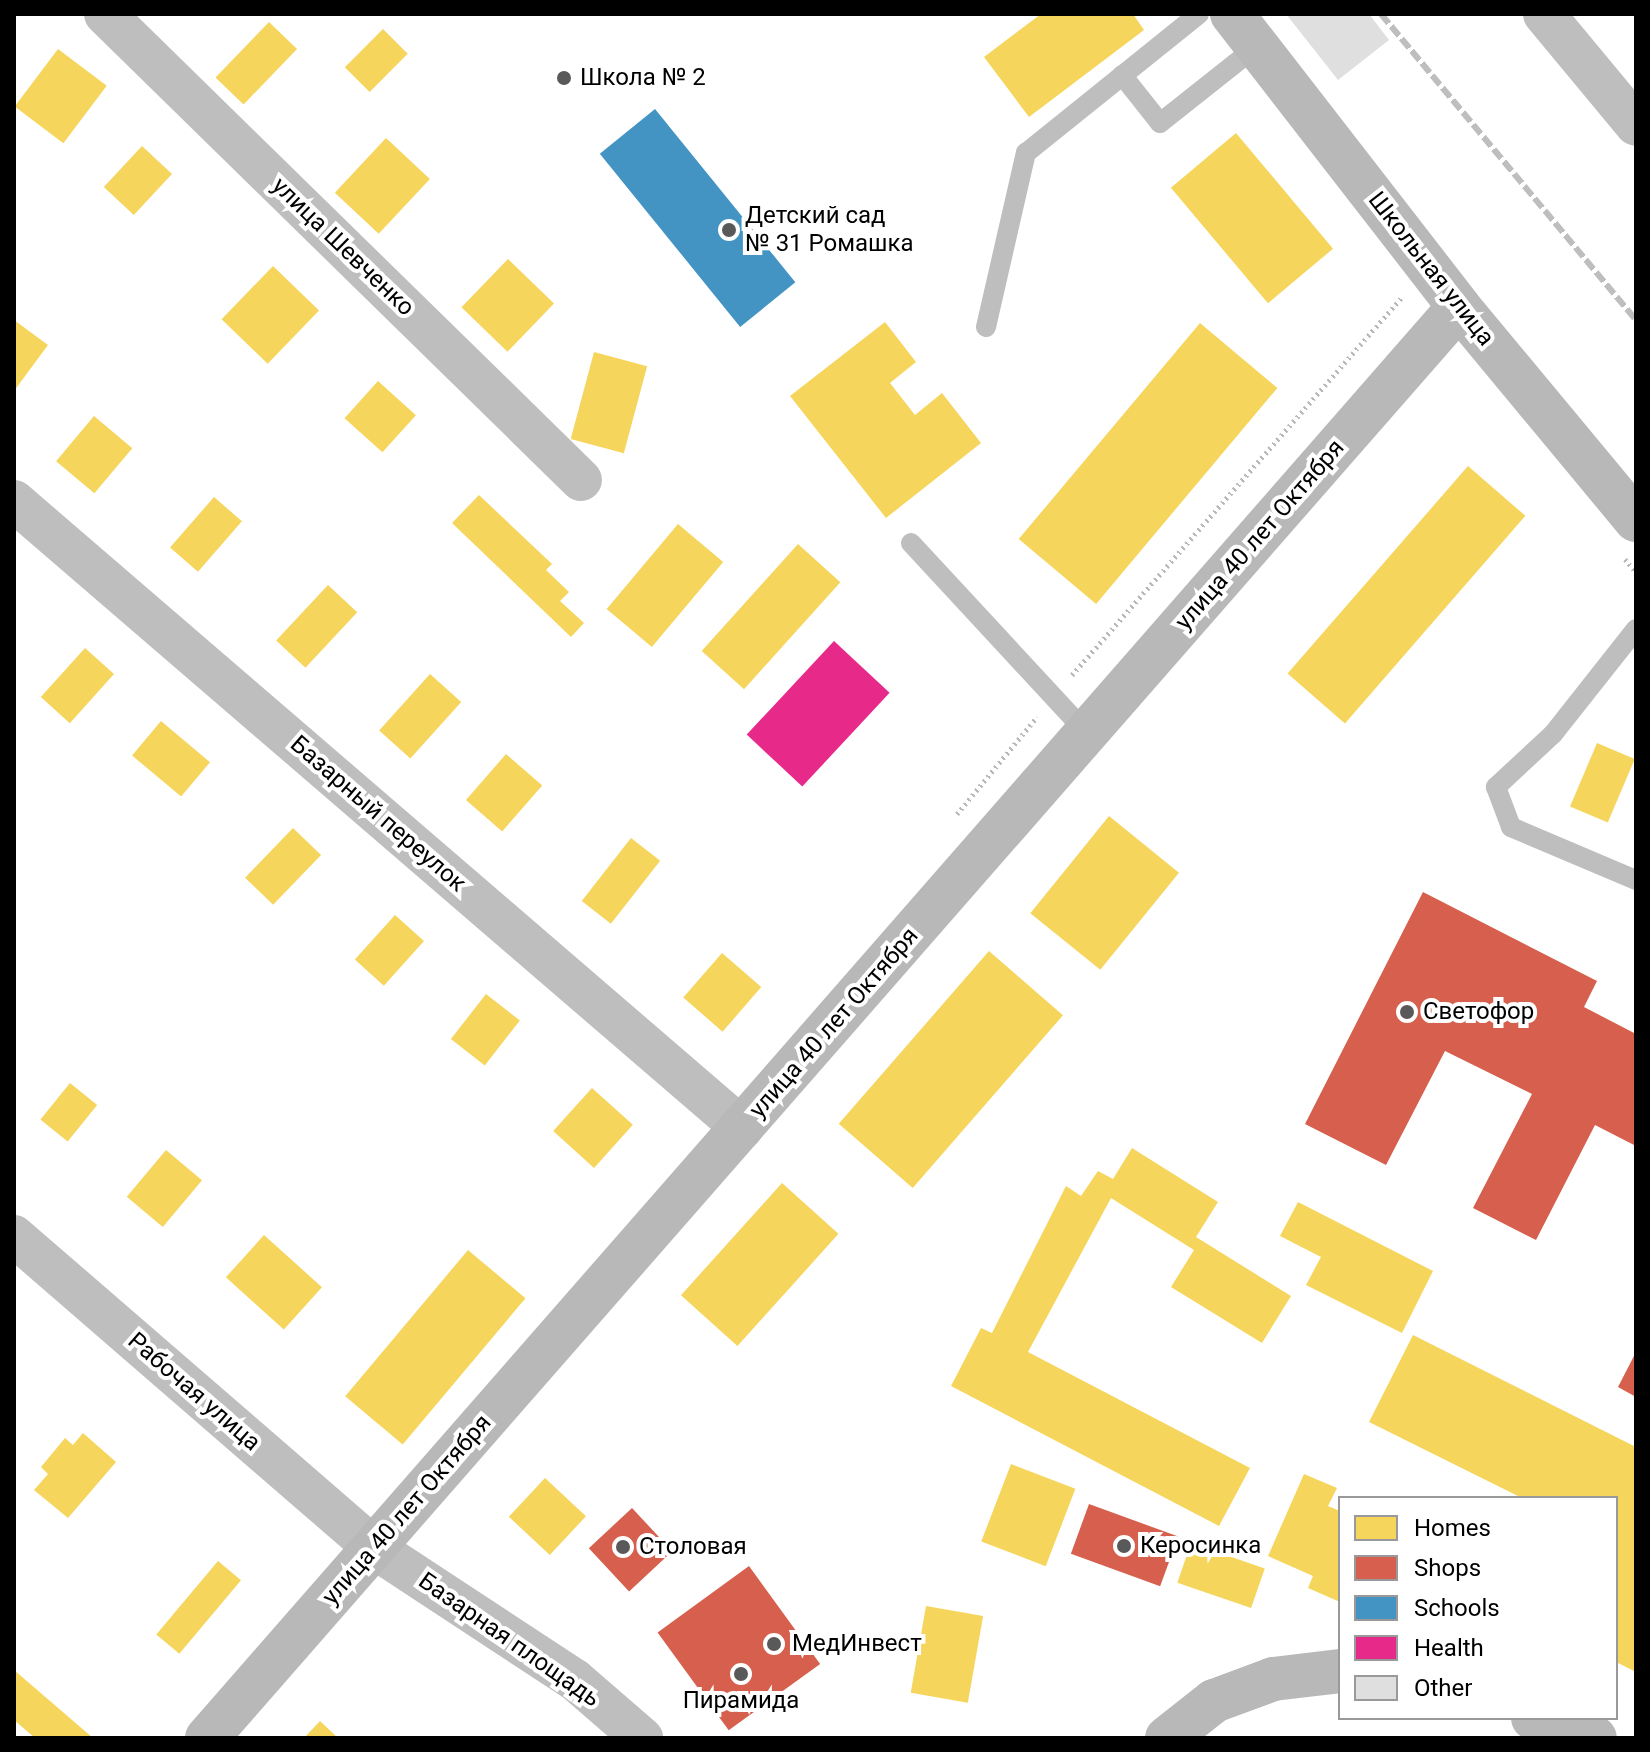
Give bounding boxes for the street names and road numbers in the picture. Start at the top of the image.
street label: улица Шевченко [266,172,420,322]
street label: Школьная улица [1362,186,1500,352]
street label: улица 40 лет Октября [1170,434,1350,636]
street label: Базарный переулок [284,730,472,898]
street label: улица 40 лет Октября [744,922,924,1124]
street label: Рабочая улица [122,1327,266,1457]
street label: улица 40 лет Октября [317,1409,497,1611]
street label: Базарная площадь [413,1567,605,1713]

